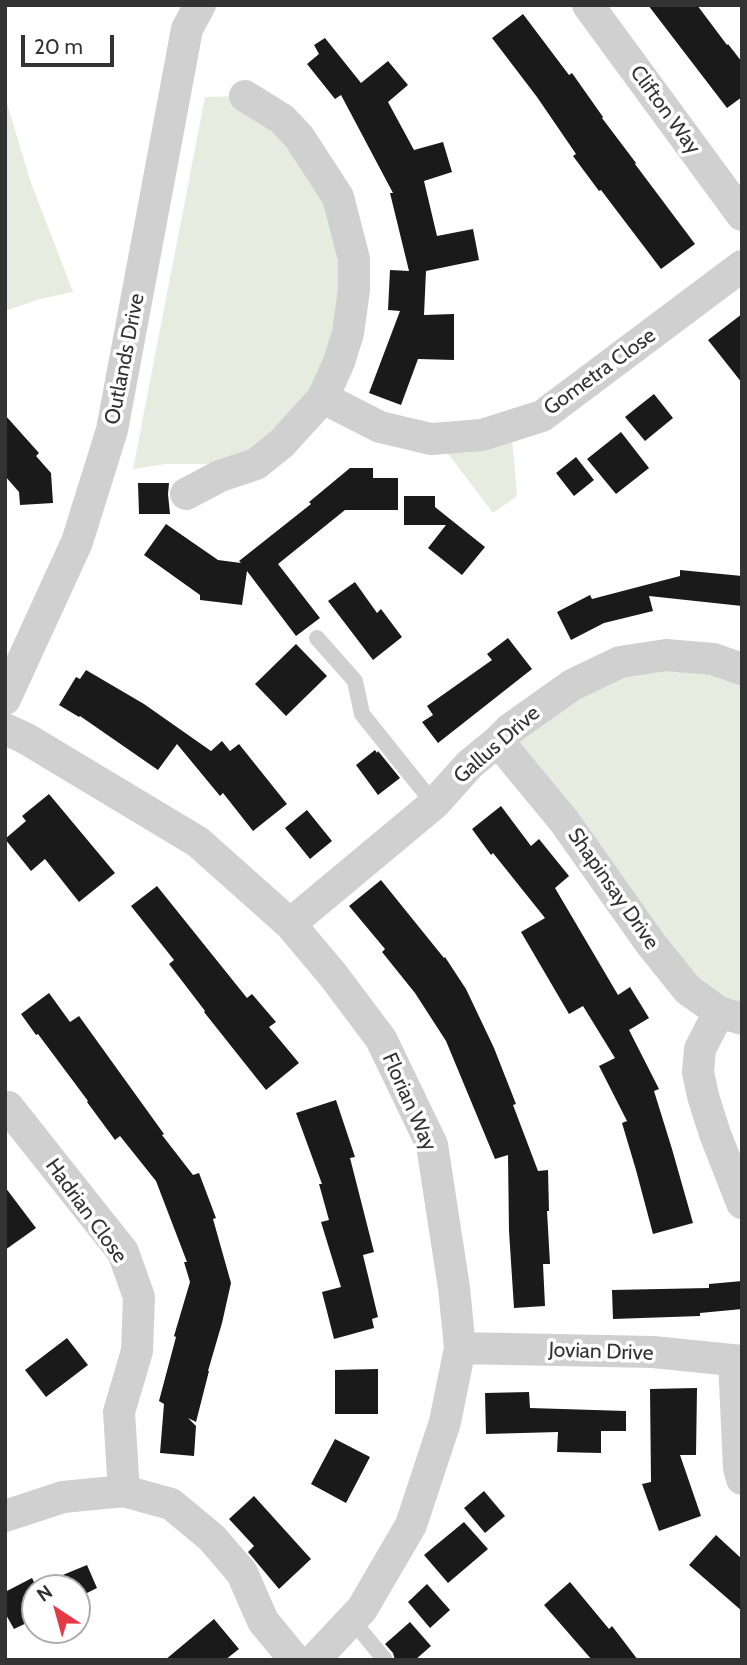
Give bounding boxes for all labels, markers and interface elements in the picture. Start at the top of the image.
scale bar [24,21,117,65]
text: 20 m [34,34,83,59]
street label: Clifton Way [624,61,706,159]
street label: Outlands Drive [100,291,150,427]
street label: Gometra Close [539,323,661,421]
street label: Gallus Drive [449,701,545,789]
street label: Shapinsay Drive [562,824,664,954]
street label: Florian Way [376,1049,442,1155]
street label: Hadrian Close [40,1154,132,1268]
street label: Jovian Drive [548,1338,654,1366]
north arrow [21,1574,91,1644]
text: N [32,1580,57,1606]

